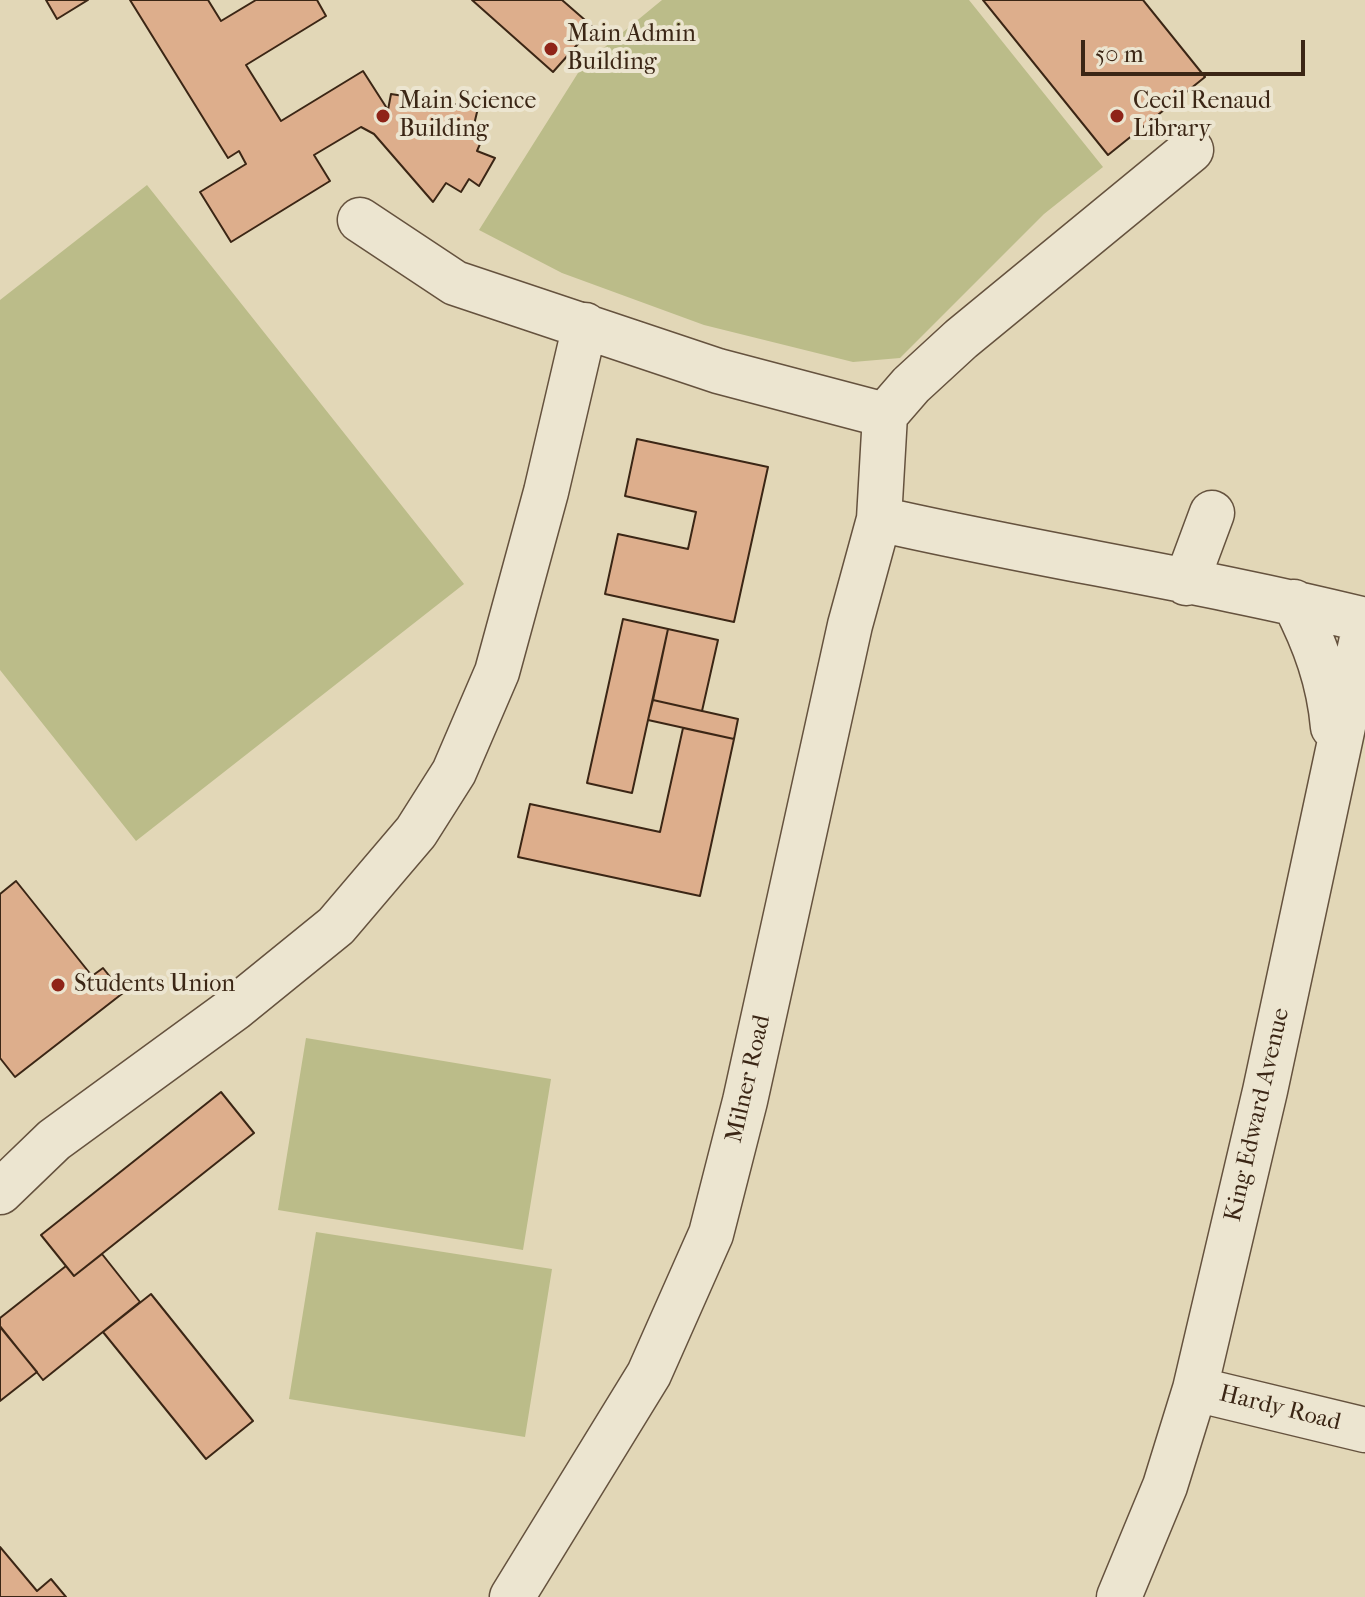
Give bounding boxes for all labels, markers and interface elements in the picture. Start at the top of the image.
place label: Main Admin Building [567,21,696,77]
scale bar [1085,24,1309,74]
marker: Main Admin Building [542,40,560,58]
text: 50 m [1095,40,1144,68]
place label: Main Science Building [399,88,536,144]
place label: Cecil Renaud Library [1133,88,1271,144]
marker: Main Science Building [374,107,392,125]
marker: Cecil Renaud Library [1108,107,1126,125]
place label: Students Union [74,971,235,999]
marker: Students Union [49,976,67,994]
street label: King Edward Avenue [1219,1005,1297,1225]
street label: Milner Road [720,1012,778,1146]
street label: Hardy Road [1216,1380,1344,1438]

